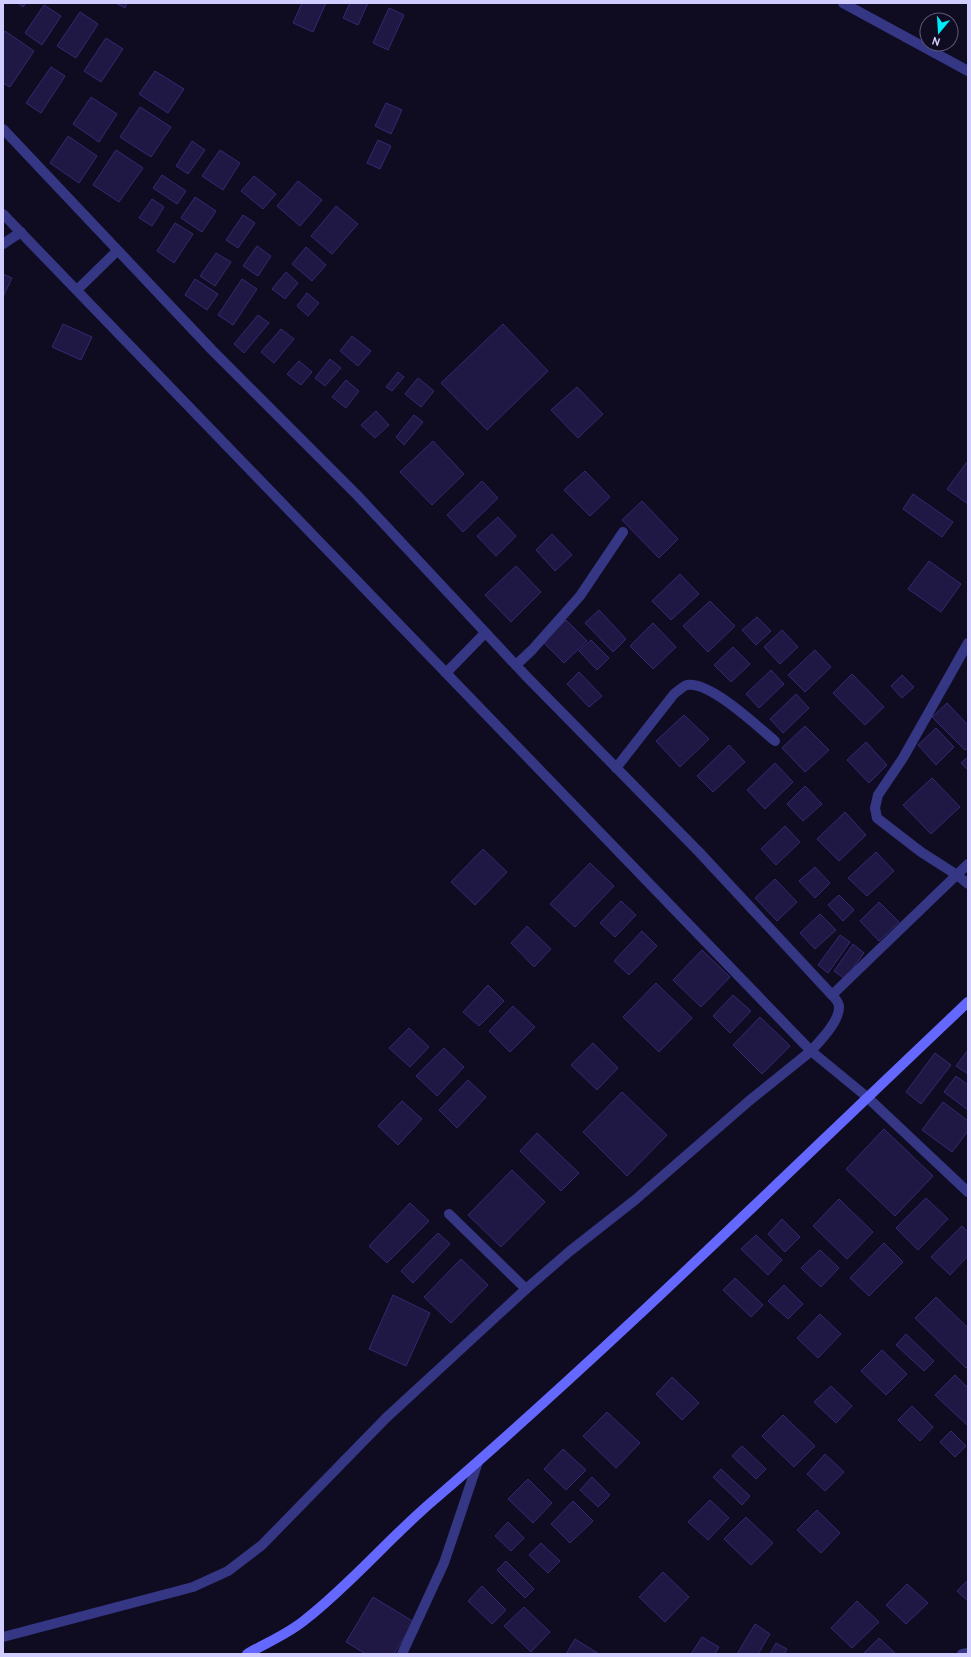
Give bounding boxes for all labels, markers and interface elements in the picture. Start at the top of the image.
north arrow [919,12,959,52]
text: N [930,33,942,48]

